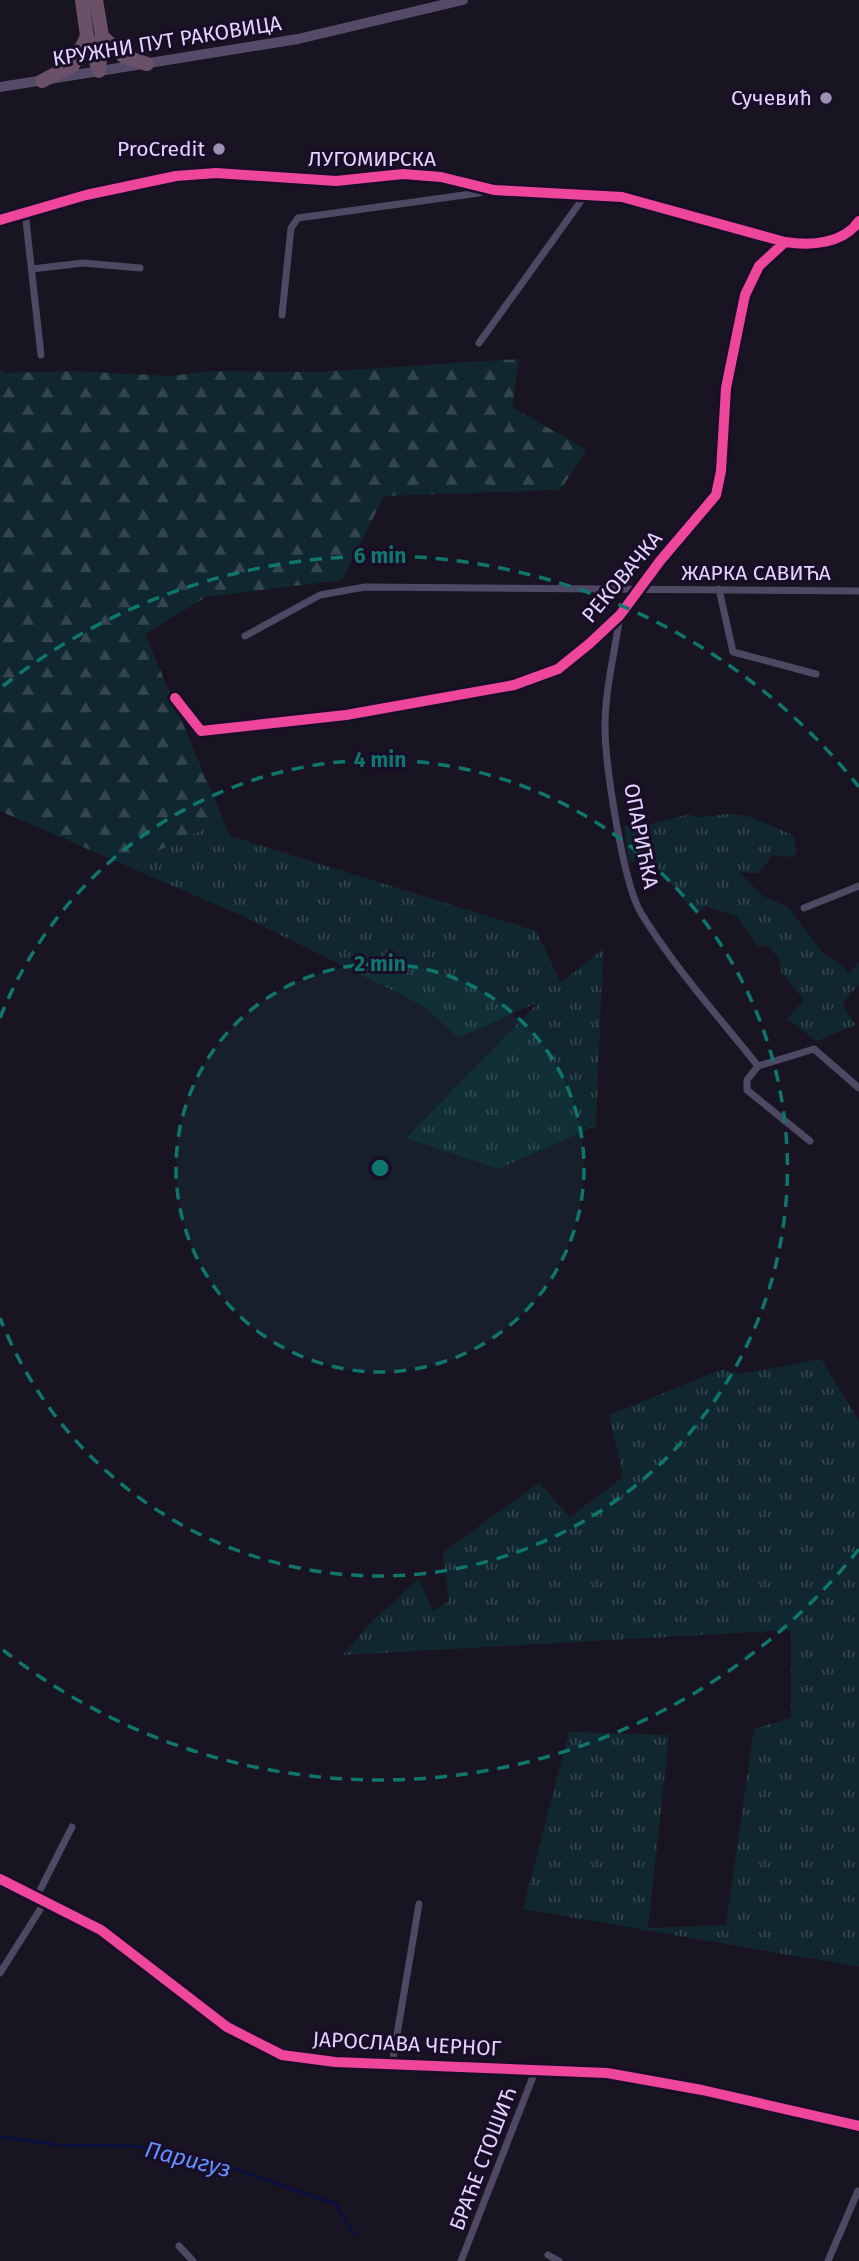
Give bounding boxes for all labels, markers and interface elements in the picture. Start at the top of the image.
street label: КРУЖНИ ПУТ РАКОВИЦА [51,10,283,72]
place label: Сучевић [731,85,812,111]
marker: Сучевић [818,90,834,106]
place label: ProCredit [117,136,205,162]
marker: ProCredit [211,141,227,157]
street label: ЛУГОМИРСКА [308,146,436,172]
street label: РЕКОВАЧКА [576,526,668,628]
text: 6 min [354,543,406,569]
street label: ЖАРКА САВИЋА [681,560,831,586]
text: 4 min [354,747,406,773]
street label: ОПАРИЋКА [618,781,664,891]
text: 2 min [354,951,406,977]
centre of rings [368,1156,392,1180]
street label: ЈАРОСЛАВА ЧЕРНОГ [312,2026,502,2062]
street label: БРАЋЕ СТОШИЋ [444,2084,522,2234]
water label: Паригуз [142,2135,234,2183]

